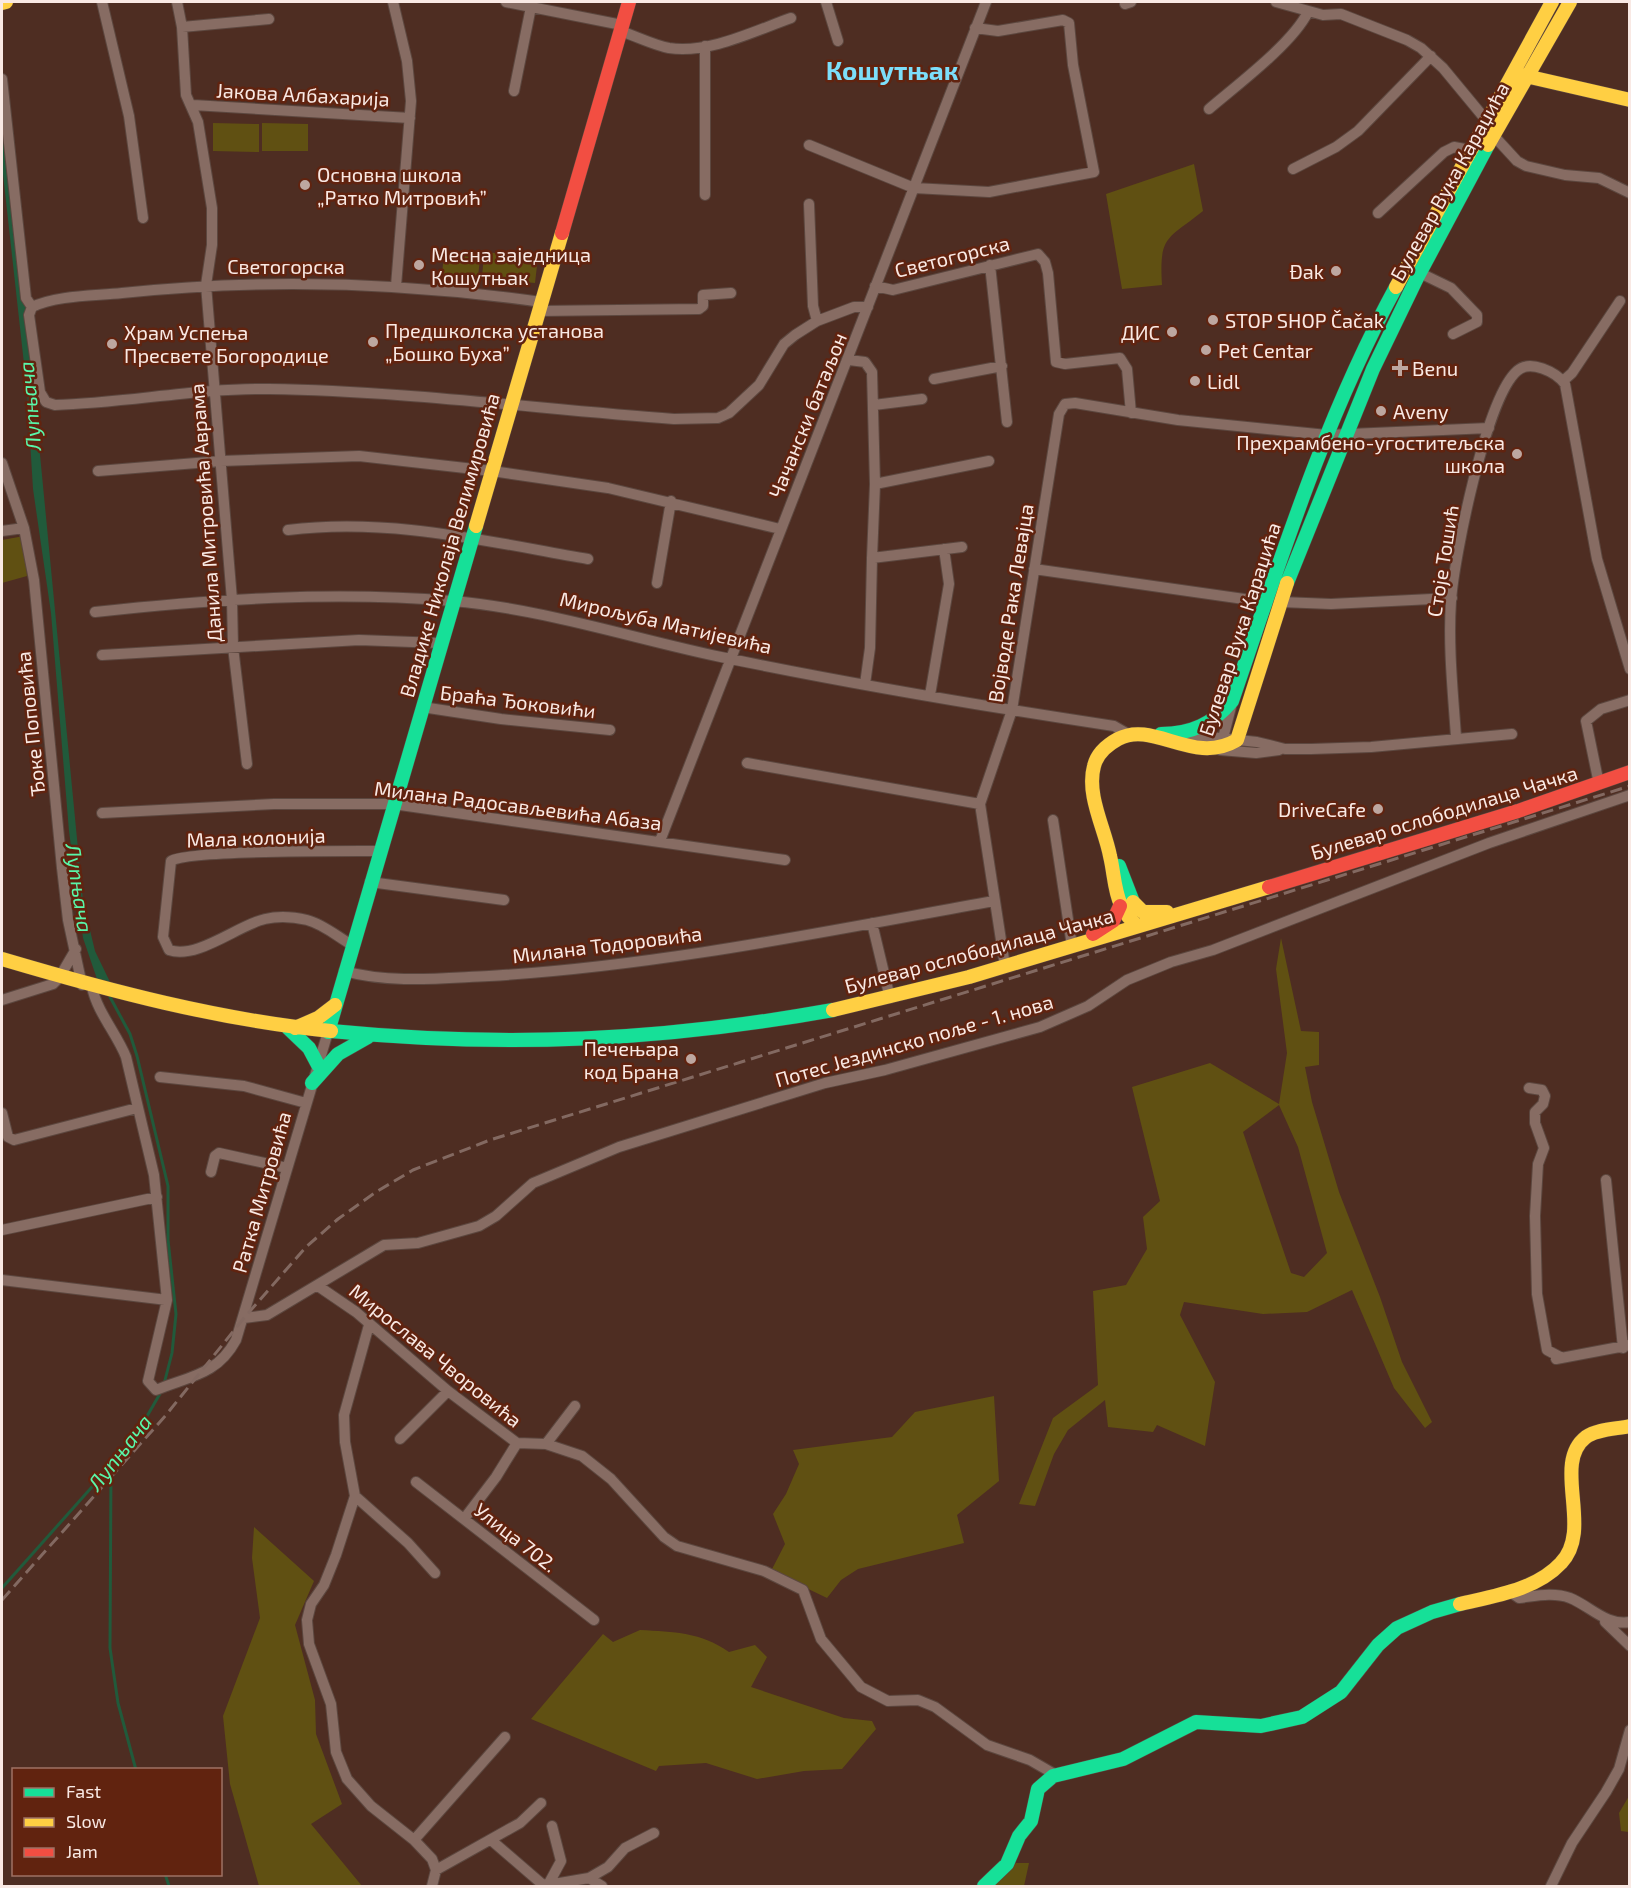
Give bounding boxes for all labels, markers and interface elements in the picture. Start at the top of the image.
district label: Кошутњак [826,54,959,85]
street label: Јакова Албахарија [216,77,390,111]
street label: Булевар Вука Караџића [1384,78,1514,285]
place label: Основна школа „Ратко Митровић” [317,162,487,209]
marker: Основна школа „Ратко Митровић” [298,178,312,192]
street label: Светогорска [892,230,1012,282]
place label: Месна заједница Кошутњак [431,242,591,290]
street label: Светогорска [227,254,345,278]
marker: Месна заједница Кошутњак [412,258,426,272]
place label: Đak [1289,259,1324,283]
marker: Đak [1329,264,1343,278]
place label: STOP SHOP Čačak [1225,308,1384,332]
marker: STOP SHOP Čačak [1206,313,1220,327]
place label: Предшколска установа „Бошко Буха” [385,318,604,366]
place label: Храм Успења Пресвете Богородице [124,320,329,367]
place label: ДИС [1121,320,1160,344]
marker: ДИС [1165,325,1179,339]
street label: Чачански батаљон [763,329,851,501]
marker: Предшколска установа „Бошко Буха” [366,335,380,349]
marker: Храм Успења Пресвете Богородице [105,337,119,351]
place label: Pet Centar [1218,338,1313,362]
marker: Pet Centar [1199,343,1213,357]
place label: Benu [1412,356,1458,380]
water label: Лупњача [13,360,45,453]
marker: Benu [1393,361,1407,375]
place label: Lidl [1207,369,1240,393]
marker: Lidl [1188,374,1202,388]
street label: Данила Митровића Аврама [184,383,226,643]
street label: Владике Николаја Велимировића [394,390,504,700]
place label: Aveny [1393,399,1449,423]
marker: Aveny [1374,404,1388,418]
place label: Прехрамбено-угоститељска школа [1236,430,1505,477]
marker: Прехрамбено-угоститељска школа [1510,447,1524,461]
street label: Војводе Рака Левајца [982,502,1038,704]
street label: Стоје Тошић [1421,503,1463,619]
street label: Булевар Вука Караџића [1193,519,1286,739]
street label: Мирољуба Матијевића [557,586,774,659]
street label: Ђоке Поповића [10,650,50,798]
street label: Браћа Ђоковићи [439,680,597,722]
street label: Булевар ослободилаца Чачка [1308,760,1581,865]
street label: Милана Радосављевића Абаза [373,775,663,835]
place label: DriveCafe [1278,797,1366,821]
marker: DriveCafe [1371,802,1385,816]
street label: Мала колонија [186,823,326,851]
water label: Лупњача [61,841,99,934]
street label: Булевар ослободилаца Чачка [842,902,1117,999]
street label: Милана Тодоровића [511,920,703,968]
street label: Потес Јездинско поље - 1. нова [772,989,1056,1091]
place label: Печењара код Брана [583,1036,679,1083]
marker: Печењара код Брана [684,1052,698,1066]
street label: Ратка Митровића [227,1109,295,1275]
street label: Мирослава Чворовића [345,1278,527,1432]
water label: Лупњача [81,1409,156,1496]
street label: Улица 702. [470,1497,562,1577]
legend [12,1768,222,1876]
text: Fast [66,1780,101,1802]
text: Slow [66,1810,107,1832]
text: Jam [66,1840,98,1862]

